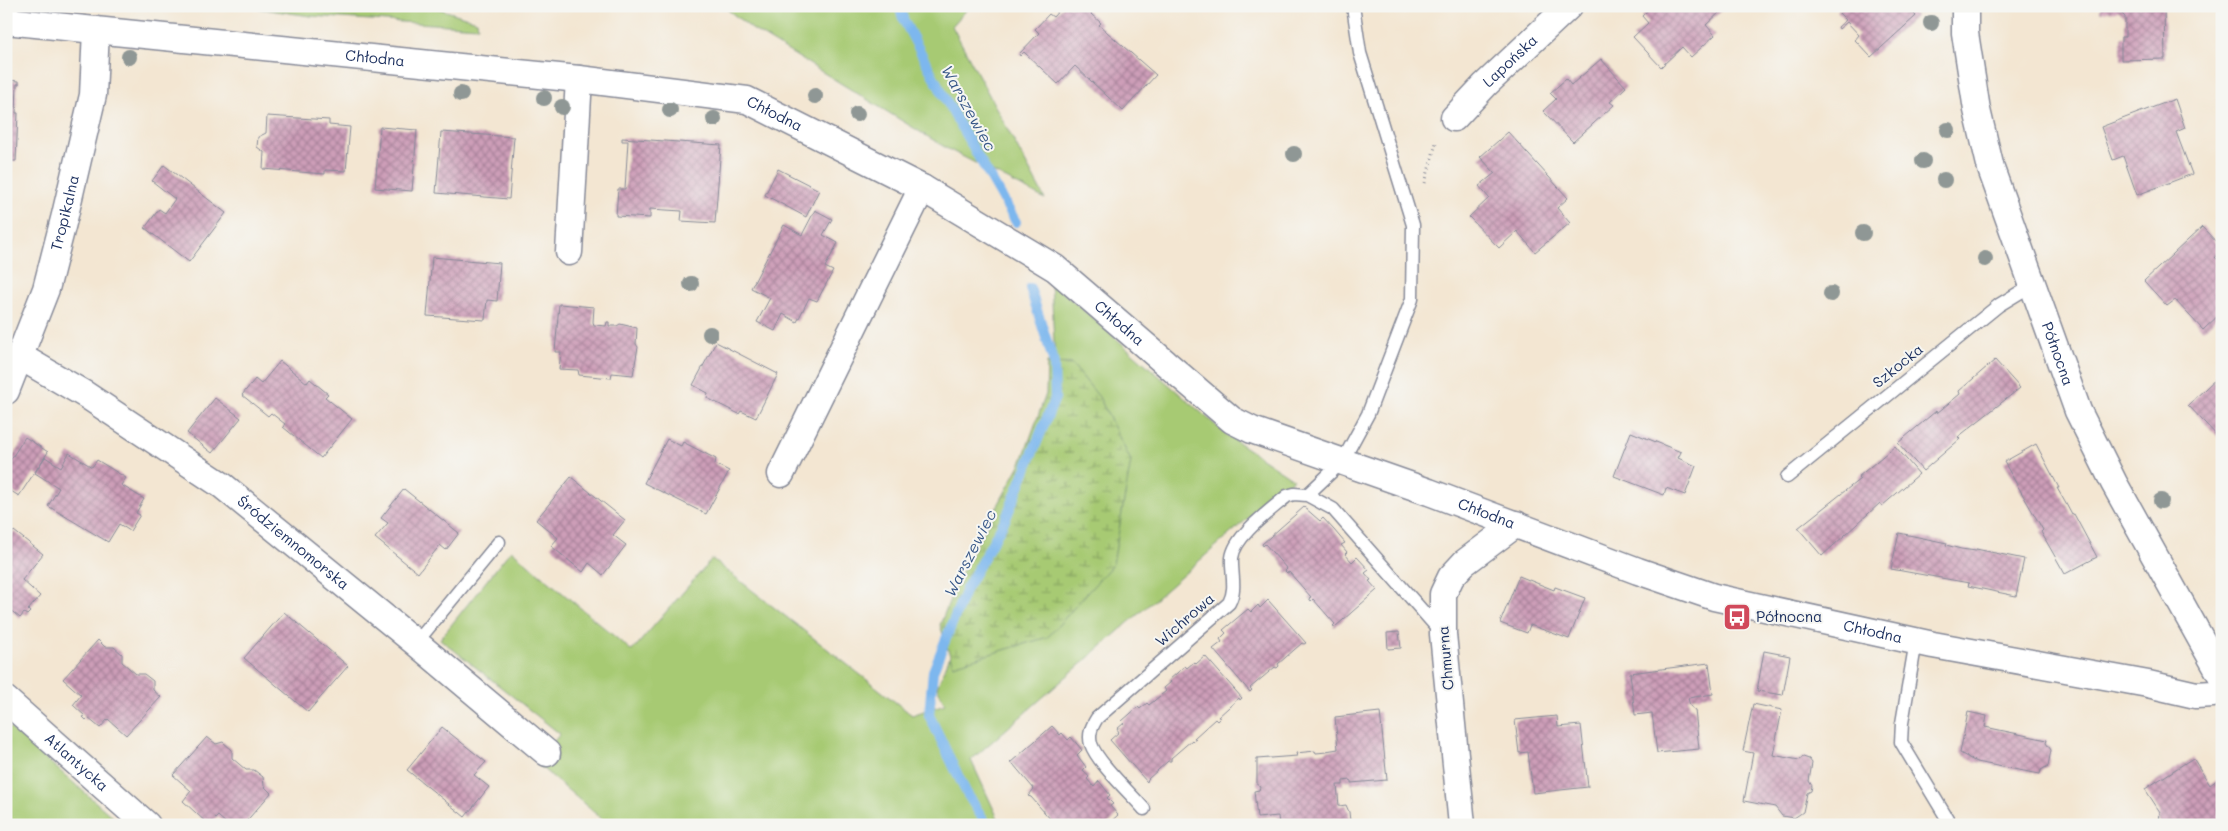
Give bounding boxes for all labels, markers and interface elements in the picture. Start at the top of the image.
street label: Lapońska [1478,30,1541,91]
street label: Chłodna [344,44,406,70]
water label: Warszewiec [937,61,1002,155]
street label: Chłodna [744,91,806,135]
street label: Tropikalna [45,173,83,253]
street label: Chłodna [1091,295,1149,350]
street label: Północna [2038,319,2079,388]
street label: Szkocka [1868,339,1927,392]
street label: Śródziemnomorska [233,491,354,594]
street label: Chłodna [1455,493,1518,533]
water label: Warszewiec [939,506,1001,600]
street label: Wichrowa [1150,588,1218,651]
bus stop icon: Północna [1722,602,1752,632]
place label: Północna [1756,606,1822,626]
street label: Chłodna [1842,615,1905,647]
street label: Chmurna [1432,625,1458,691]
street label: Atlantycka [41,728,113,795]

